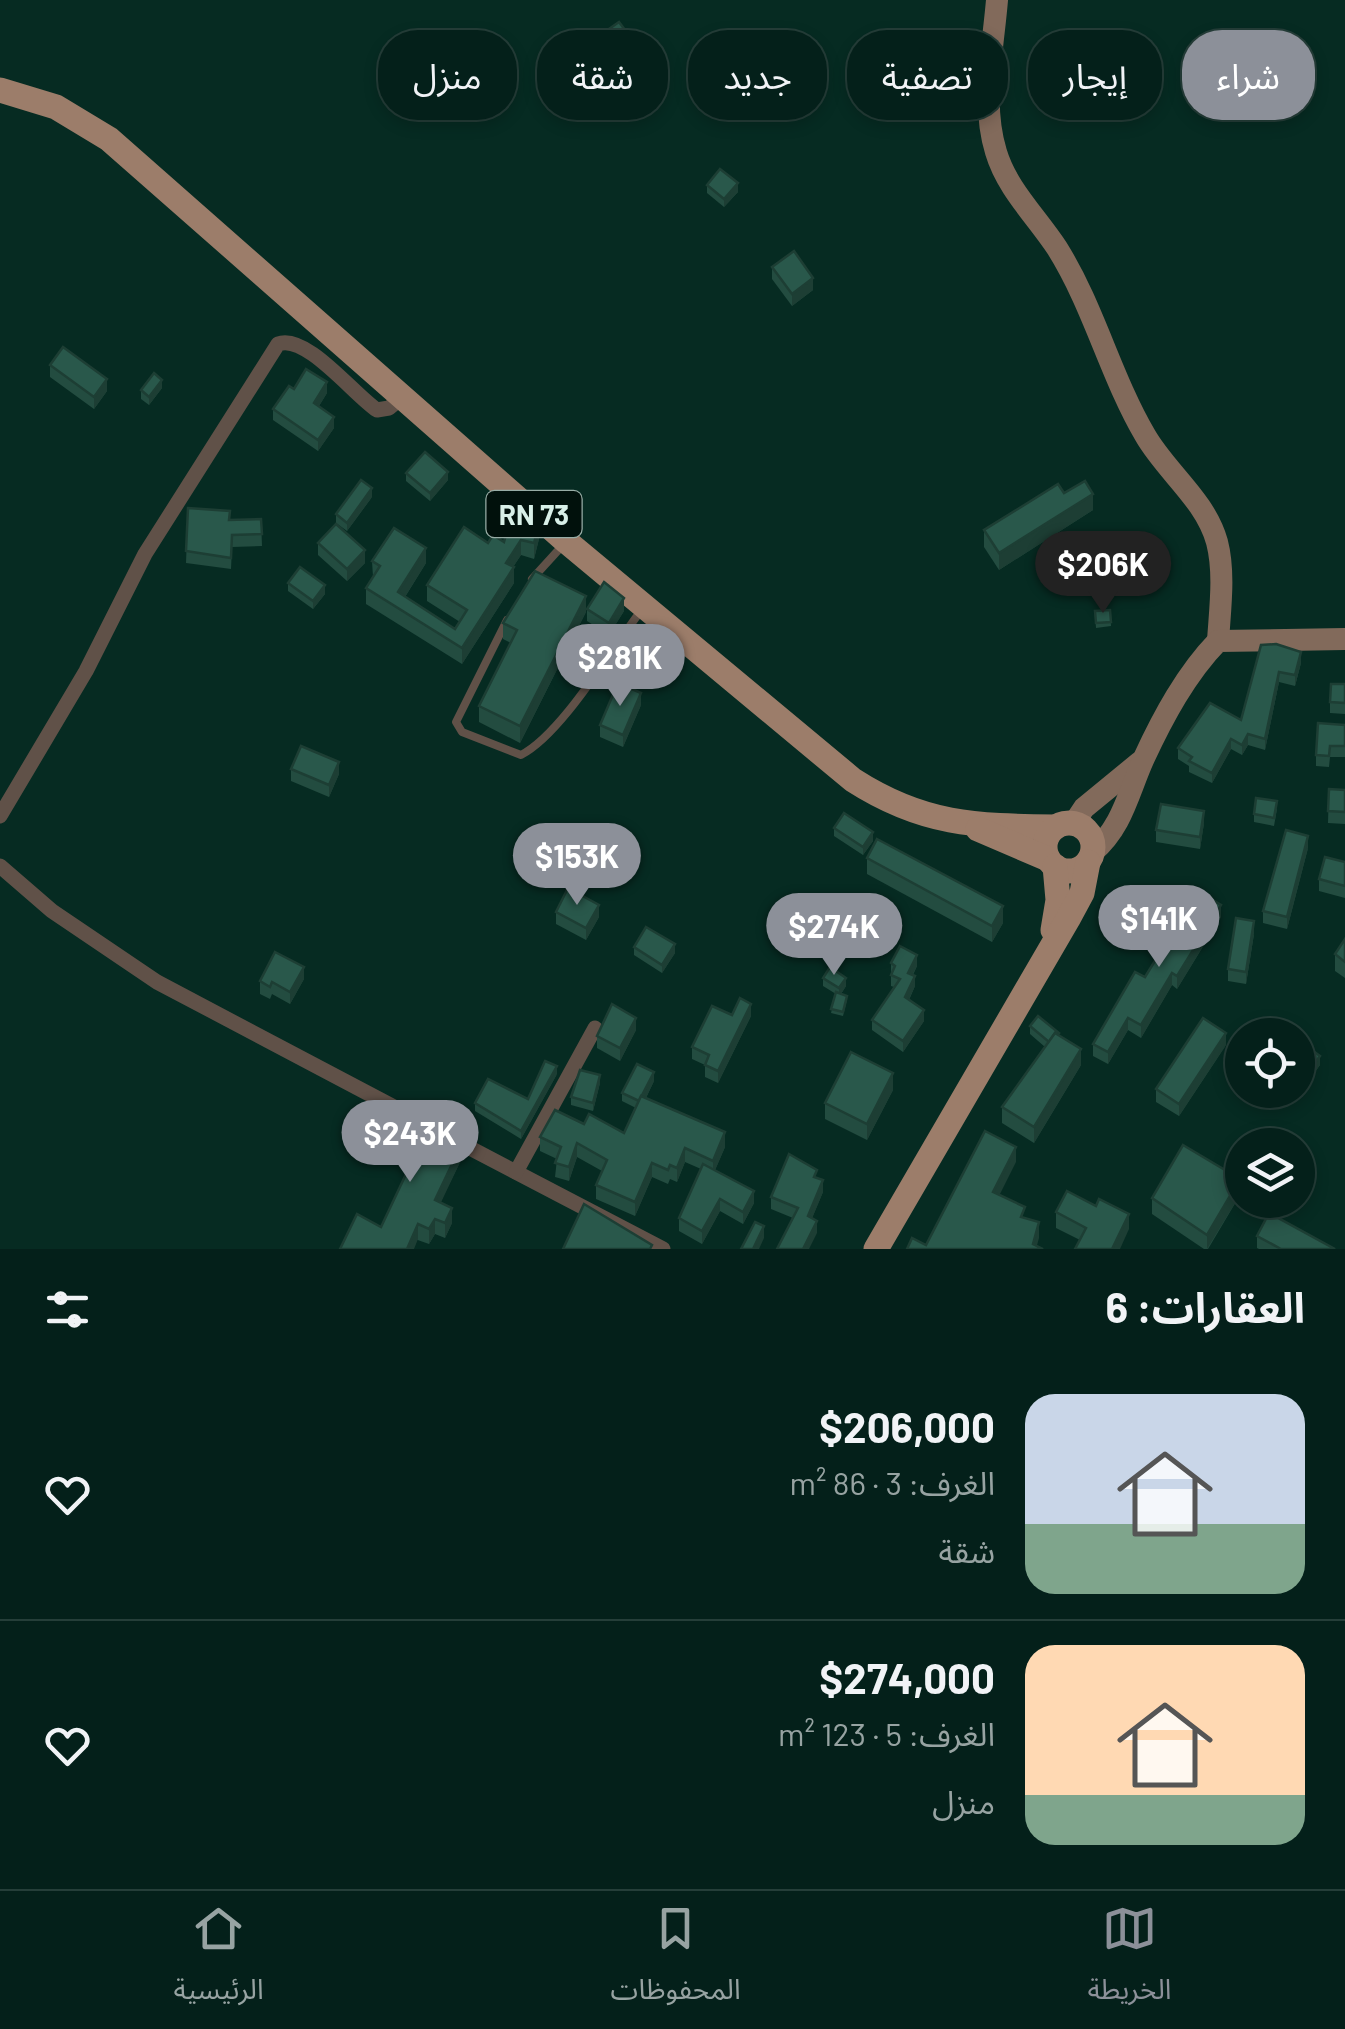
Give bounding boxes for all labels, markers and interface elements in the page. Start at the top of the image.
chip: منزل [378,30,517,120]
chip: شقة [537,30,668,120]
chip: جديد [688,30,827,120]
chip: تصفية [847,30,1008,120]
chip: إيجار [1028,30,1162,120]
chip: شراء [1182,30,1315,120]
road number: RN 73 [486,491,582,537]
pin: $206K [1033,531,1173,616]
text: $206K [1057,544,1149,582]
pin: $281K [550,624,690,709]
text: $281K [578,637,662,675]
pin: $153K [507,823,647,908]
text: $153K [535,836,619,874]
pin: $141K [1089,885,1229,970]
pin: $274K [764,893,904,978]
text: $141K [1120,898,1198,936]
text: $274K [788,906,880,944]
map controls [1225,1018,1315,1218]
button: locate [1225,1018,1315,1108]
pin: $243K [340,1100,480,1185]
text: $243K [364,1113,456,1151]
button: layers [1225,1128,1315,1218]
text: العقارات: 6 [1105,1281,1305,1331]
icon: filters [40,1282,95,1337]
text: $206,000 [819,1401,995,1451]
icon: home [1105,1434,1225,1554]
text: الغرف: 3 · 86 m² [789,1463,995,1501]
icon: heart [40,1467,95,1522]
text: شقة [939,1531,995,1569]
text: $274,000 [819,1652,995,1702]
icon: home [1105,1685,1225,1805]
text: الغرف: 5 · 123 m² [778,1714,995,1752]
icon: heart [40,1718,95,1773]
text: منزل [932,1782,995,1820]
tab: الرئيسية [174,1901,264,2020]
tab: المحفوظات [611,1901,741,2020]
tab: الخريطة [1088,1901,1171,2020]

